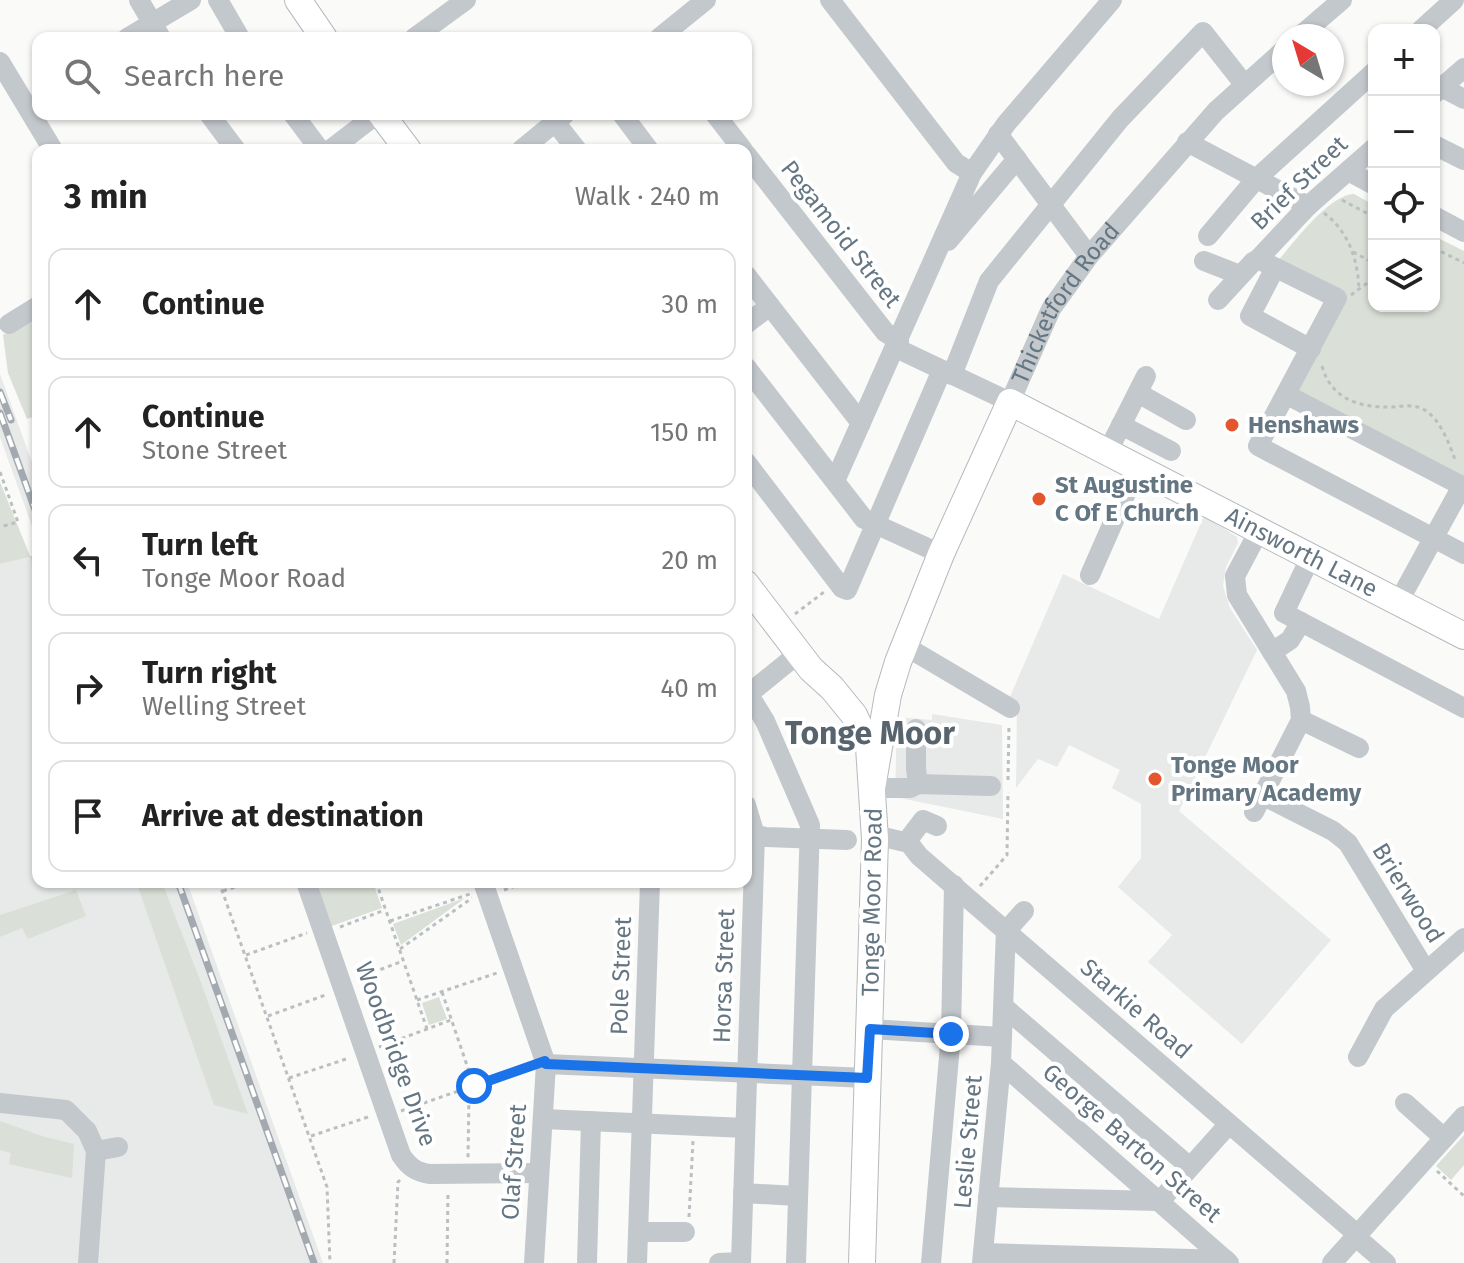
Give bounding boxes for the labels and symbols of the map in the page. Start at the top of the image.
north arrow [1272,24,1344,96]
street label: Brief Street [1245,130,1353,236]
street label: Pegamoid Street [775,155,907,313]
street label: Thicketford Road [1006,217,1126,388]
place label: Henshaws [1248,411,1360,439]
marker: Henshaws [1223,416,1241,434]
place label: St Augustine C Of E Church [1055,471,1199,527]
marker: St Augustine C Of E Church [1030,490,1048,508]
street label: Ainsworth Lane [1221,502,1382,603]
district label: Tonge Moor [785,714,955,752]
place label: Tonge Moor Primary Academy [1171,751,1362,807]
marker: Tonge Moor Primary Academy [1146,770,1164,788]
street label: Tonge Moor Road [856,808,888,996]
street label: Brierwood [1366,838,1450,948]
street label: Horsa Street [708,908,740,1044]
street label: Pole Street [605,916,637,1036]
street label: Starkie Road [1075,953,1197,1065]
street label: Woodbridge Drive [350,958,442,1150]
route end [933,1016,969,1052]
street label: George Barton Street [1037,1058,1227,1228]
route start [456,1068,492,1104]
street label: Leslie Street [948,1074,988,1210]
street label: Olaf Street [496,1103,532,1221]

